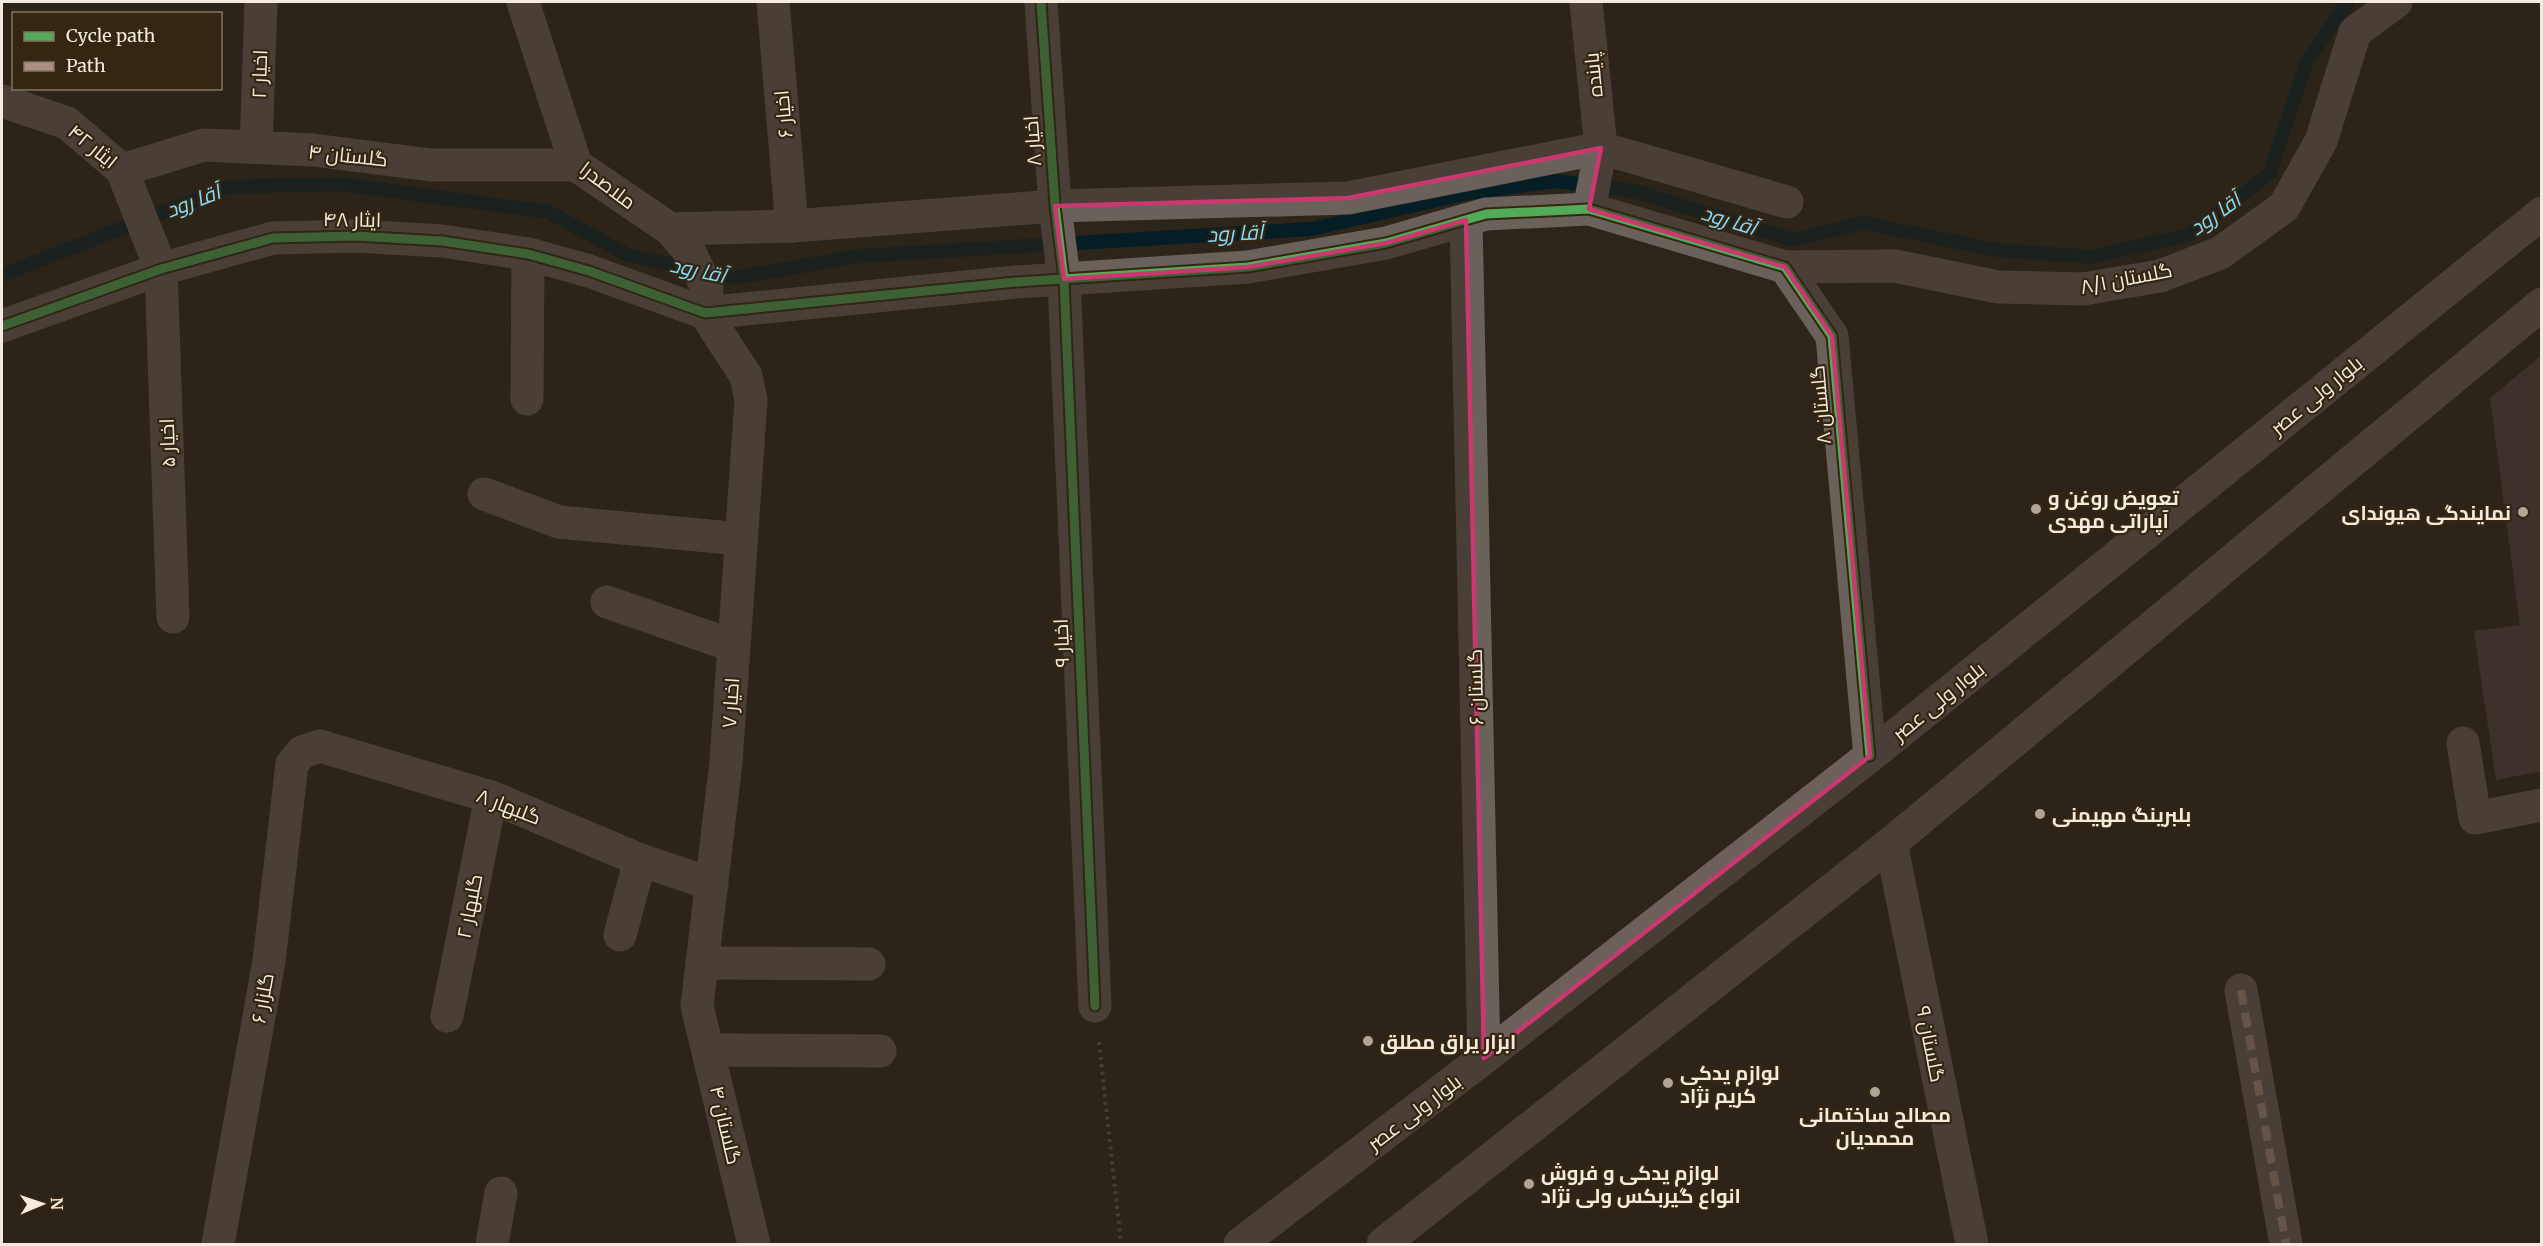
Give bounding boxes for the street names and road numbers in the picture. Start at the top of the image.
street label: اخیار ۲ [246,49,272,99]
street label: پاینده [1578,51,1609,99]
street label: اخیار ۶ [768,89,798,139]
street label: اخیار ۸ [1018,115,1046,167]
street label: ایثار ۴۲ [63,119,123,173]
street label: گلستان ۴ [307,138,389,173]
street label: ملاصدرا [575,156,641,214]
street label: ایثار ۴۸ [323,206,381,232]
street label: گلستان ۸/۱ [2078,257,2174,300]
street label: بلوار ولی عصر [2264,350,2368,441]
street label: گلستان ۸ [1804,364,1837,446]
street label: اخیار ۵ [154,418,180,468]
street label: اخیار ۹ [1048,618,1074,668]
street label: گلستان ۶ [1462,649,1489,725]
street label: بلوار ولی عصر [1886,656,1990,747]
street label: اخیار ۷ [716,677,744,729]
street label: گلبهار ۸ [473,782,545,831]
street label: گلبهار ۲ [451,872,488,941]
street label: گلزار ۶ [245,971,279,1025]
street label: گلستان ۹ [1910,1004,1951,1084]
street label: بلوار ولی عصر [1361,1068,1467,1157]
street label: گلستان ۴ [704,1083,747,1167]

